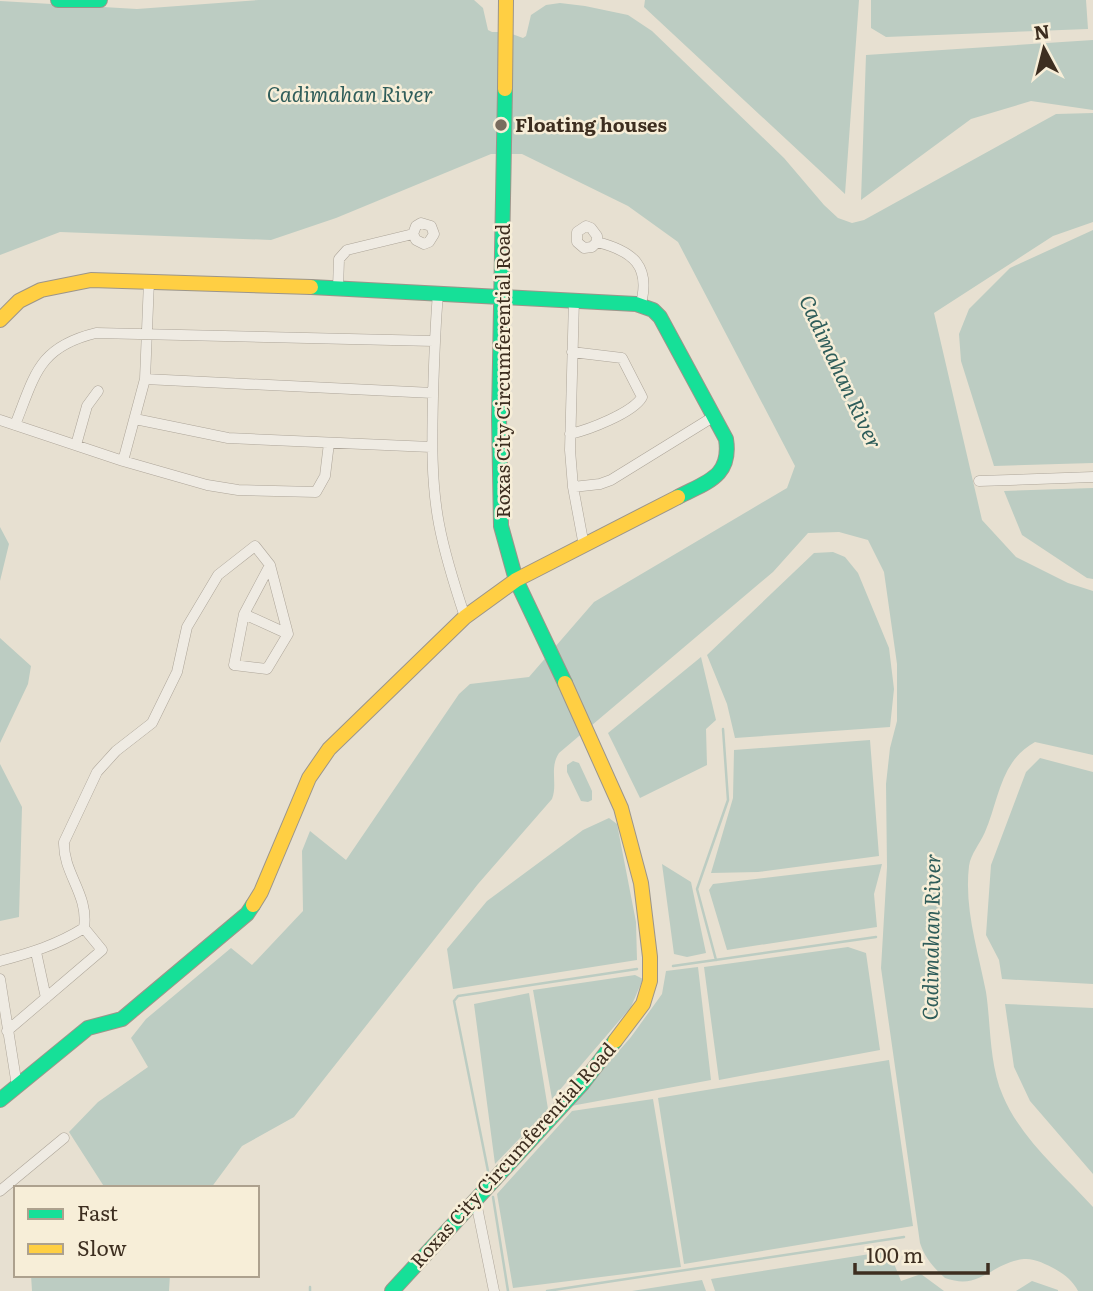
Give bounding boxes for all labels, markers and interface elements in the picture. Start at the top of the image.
north arrow [1009,14,1079,84]
text: N [1032,16,1051,46]
water label: Cadimahan River [267,77,434,108]
place label: Floating houses [515,110,667,138]
marker: Floating houses [493,117,509,133]
street label: Roxas City Circumferential Road [488,223,516,518]
water label: Cadimahan River [793,289,892,453]
water label: Cadimahan River [913,853,946,1021]
street label: Roxas City Circumferential Road [403,1035,622,1273]
legend [14,1186,259,1277]
text: Fast [77,1196,118,1227]
text: Slow [77,1231,127,1262]
scale bar [855,1232,988,1276]
text: 100 m [866,1238,923,1269]

